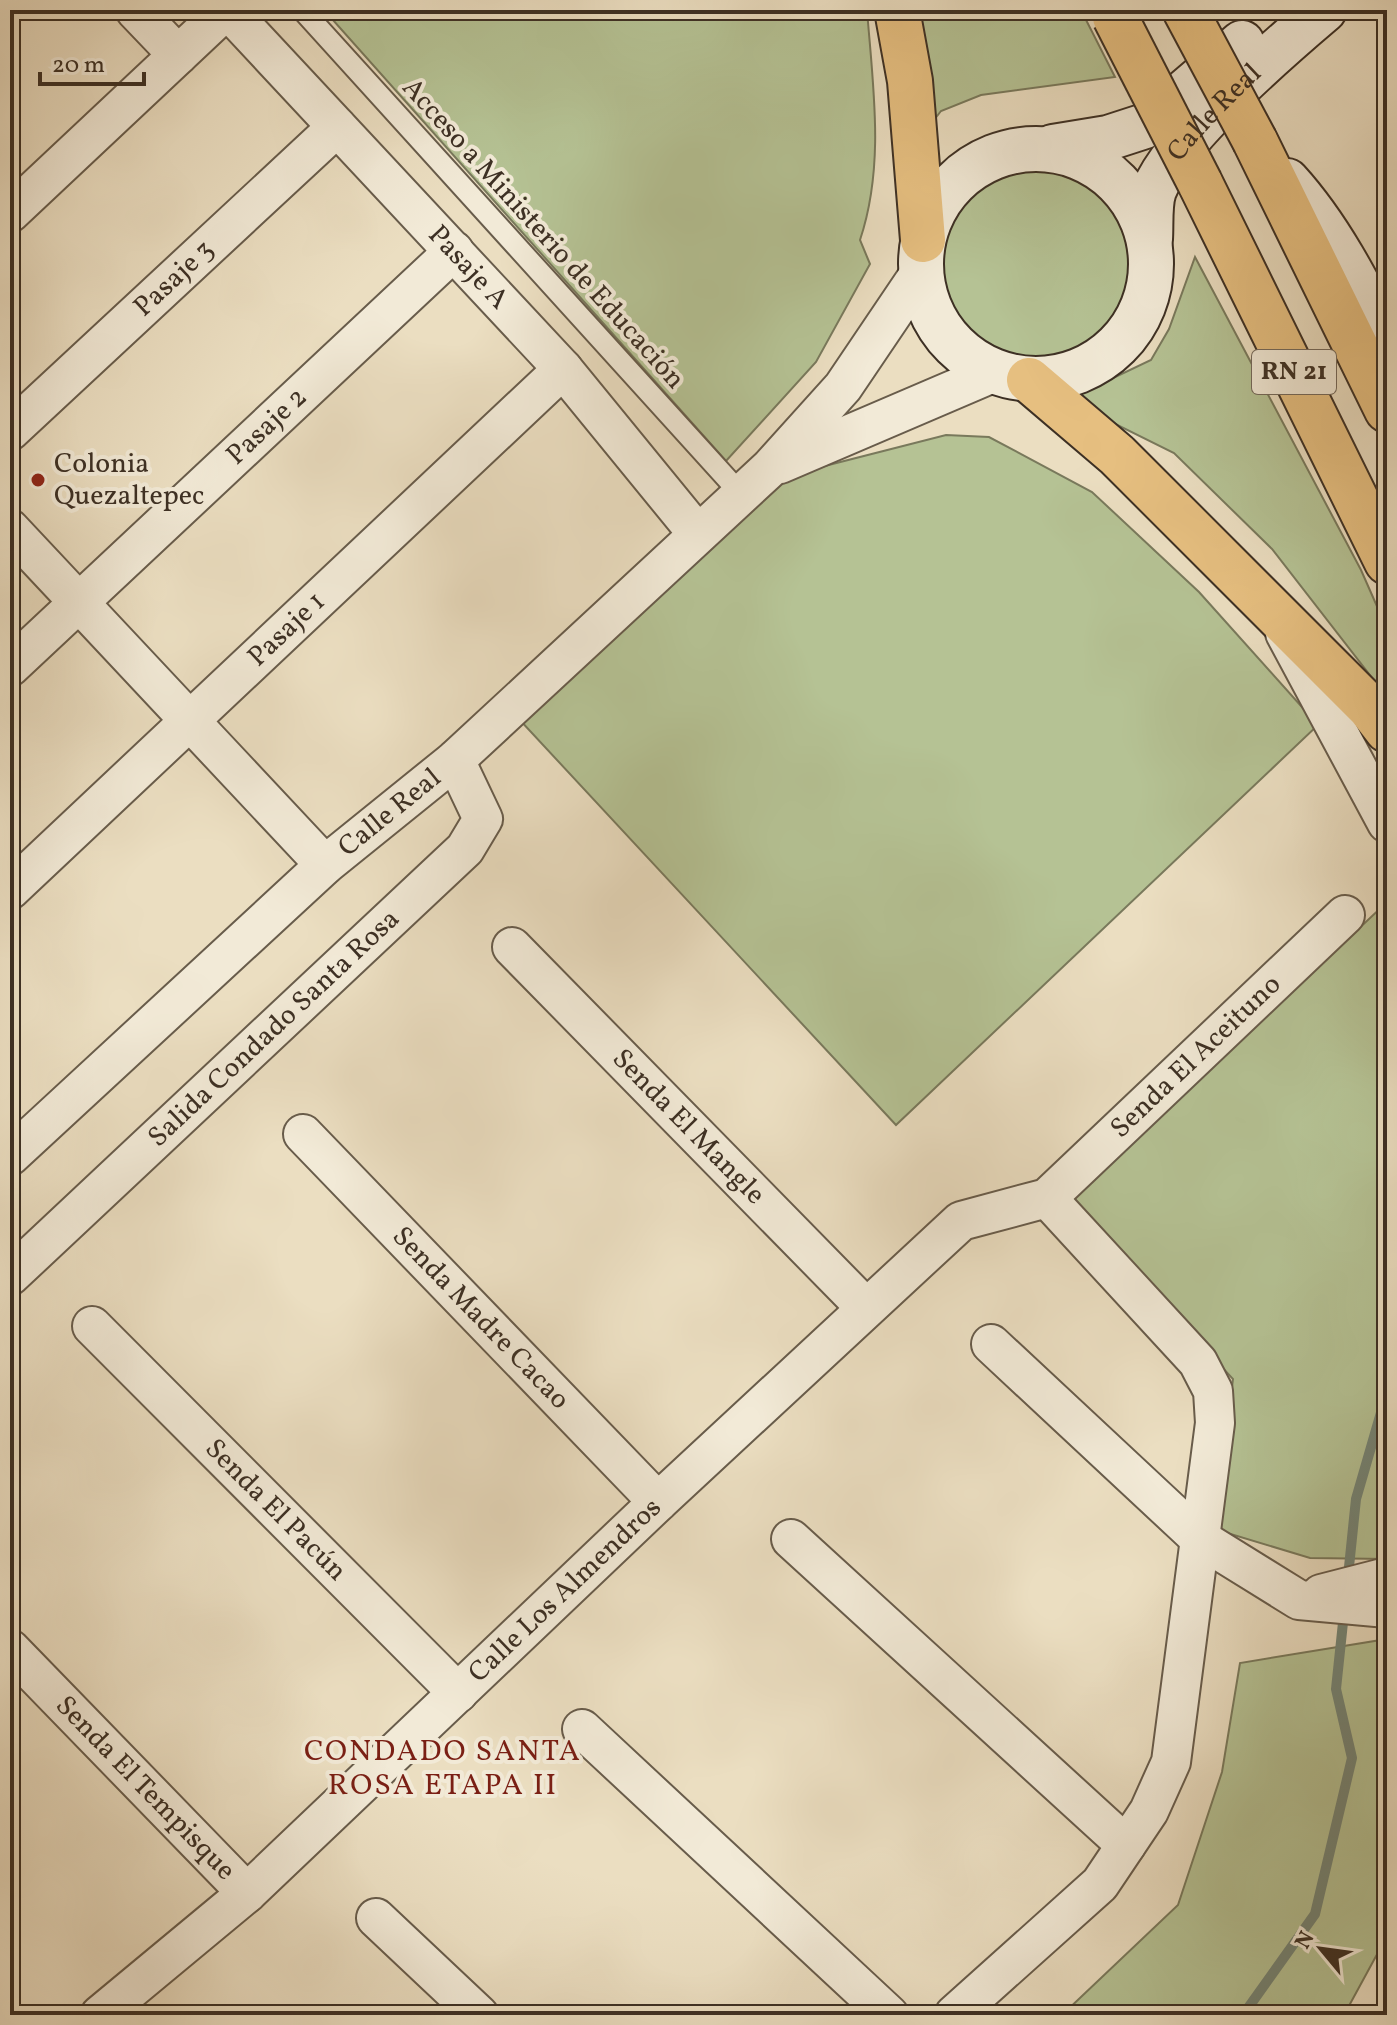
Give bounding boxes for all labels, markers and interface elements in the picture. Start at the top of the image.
scale bar [40,36,144,86]
text: 20 m [52,49,105,83]
street label: Calle Real [1158,55,1270,170]
street label: Acceso a Ministerio de Educación [392,70,694,398]
street label: Pasaje A [419,217,518,318]
street label: Pasaje 3 [125,231,223,326]
road number: RN 21 [1252,350,1336,394]
street label: Pasaje 2 [218,379,316,474]
place label: Colonia Quezaltepec [54,445,205,516]
marker: Colonia Quezaltepec [29,471,47,489]
street label: Pasaje 1 [239,583,334,676]
street label: Calle Real [330,759,449,866]
street label: Salida Condado Santa Rosa [139,900,409,1156]
street label: Senda El Aceituno [1102,966,1290,1147]
street label: Senda El Mangle [603,1040,774,1214]
street label: Senda Madre Cacao [383,1218,578,1418]
street label: Senda El Pacún [196,1430,355,1590]
street label: Calle Los Almendros [460,1489,670,1692]
street label: Senda El Tempisque [46,1687,244,1889]
district label: CONDADO SANTA ROSA ETAPA II [304,1731,582,1807]
north arrow [1281,1909,1361,1989]
text: N [1288,1926,1323,1955]

